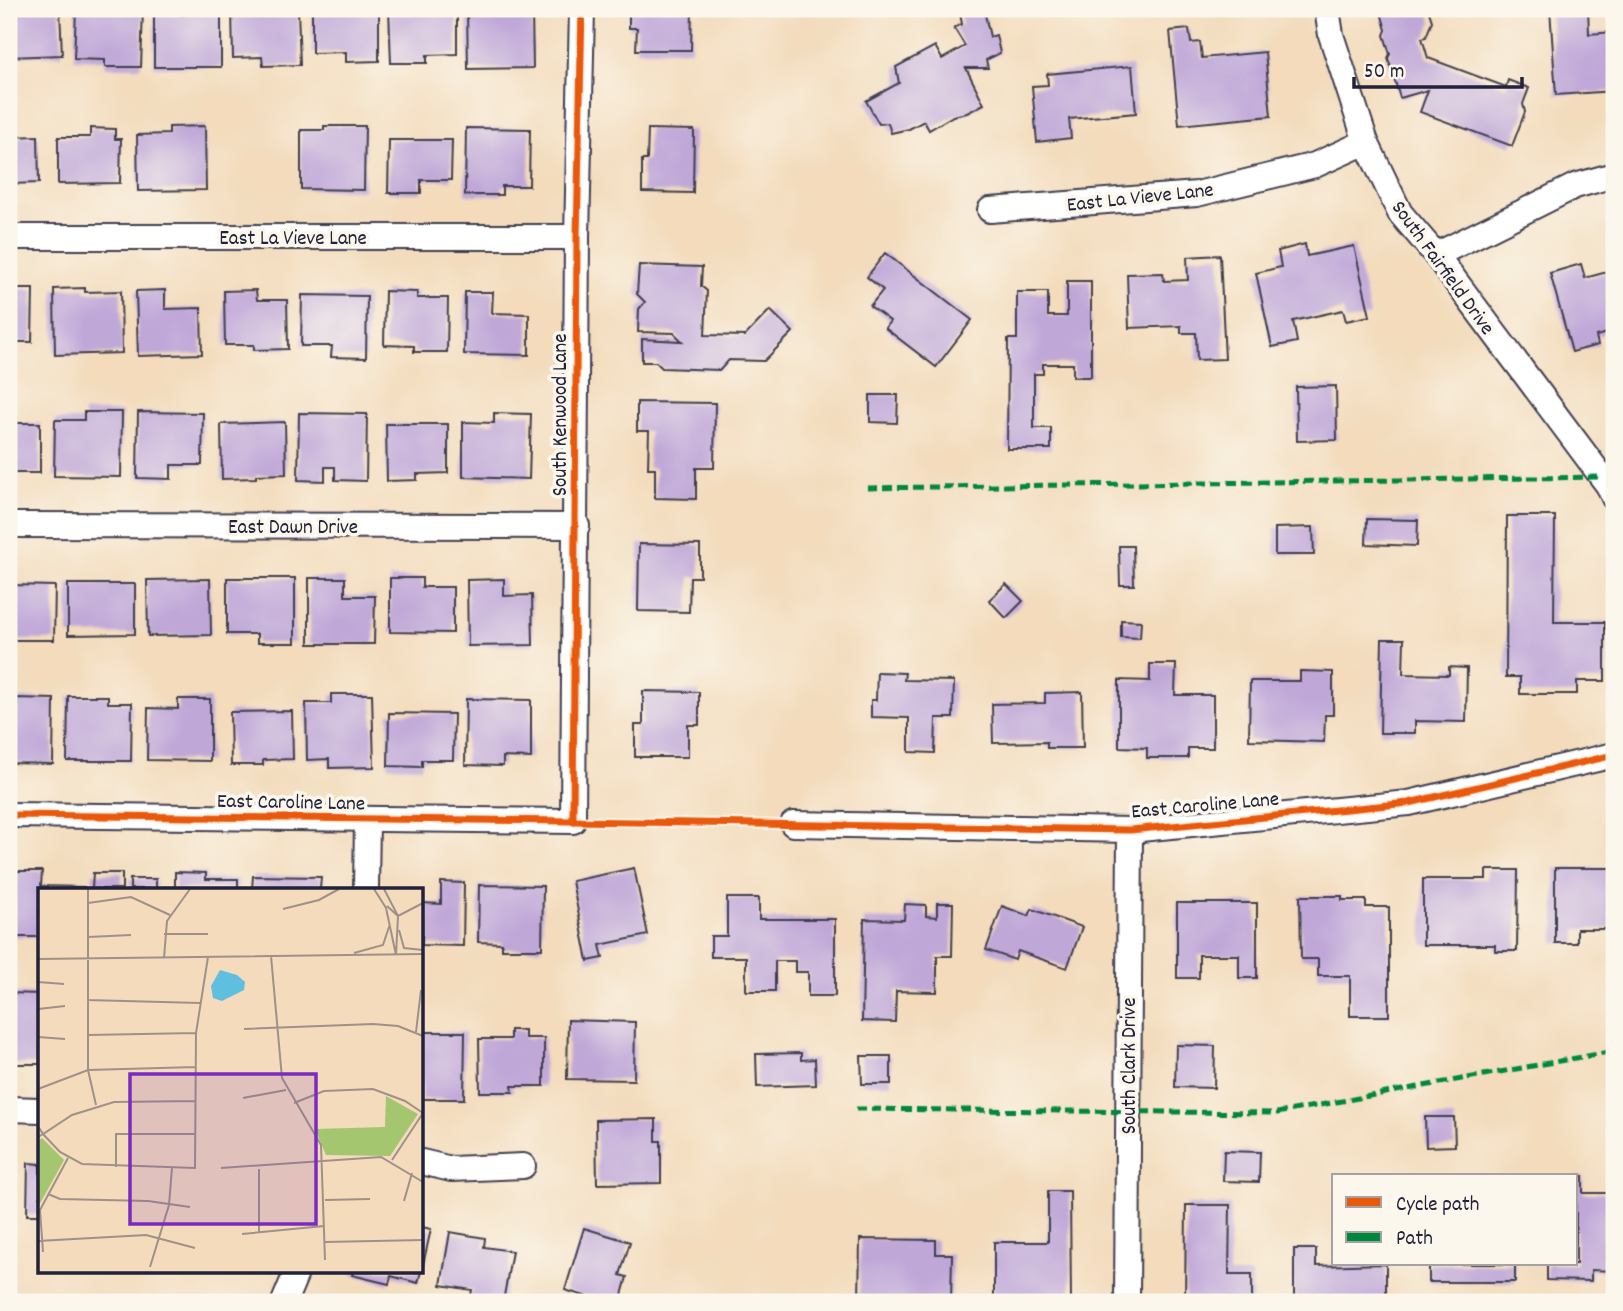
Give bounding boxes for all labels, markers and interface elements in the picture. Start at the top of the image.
scale bar [1354,46,1522,90]
text: 50 m [1364,58,1404,88]
street label: East La Vieve Lane [1065,176,1215,222]
street label: South Fairfield Drive [1382,195,1501,342]
street label: East La Vieve Lane [219,225,367,255]
street label: South Kenwood Lane [547,334,577,496]
street label: East Dawn Drive [228,514,358,544]
street label: East Caroline Lane [1130,786,1280,828]
street label: East Caroline Lane [217,788,365,820]
inset map [38,888,424,1272]
street label: South Clark Drive [1116,998,1146,1134]
legend [1332,1174,1578,1266]
text: Cycle path [1396,1191,1479,1221]
text: Path [1396,1225,1433,1255]

